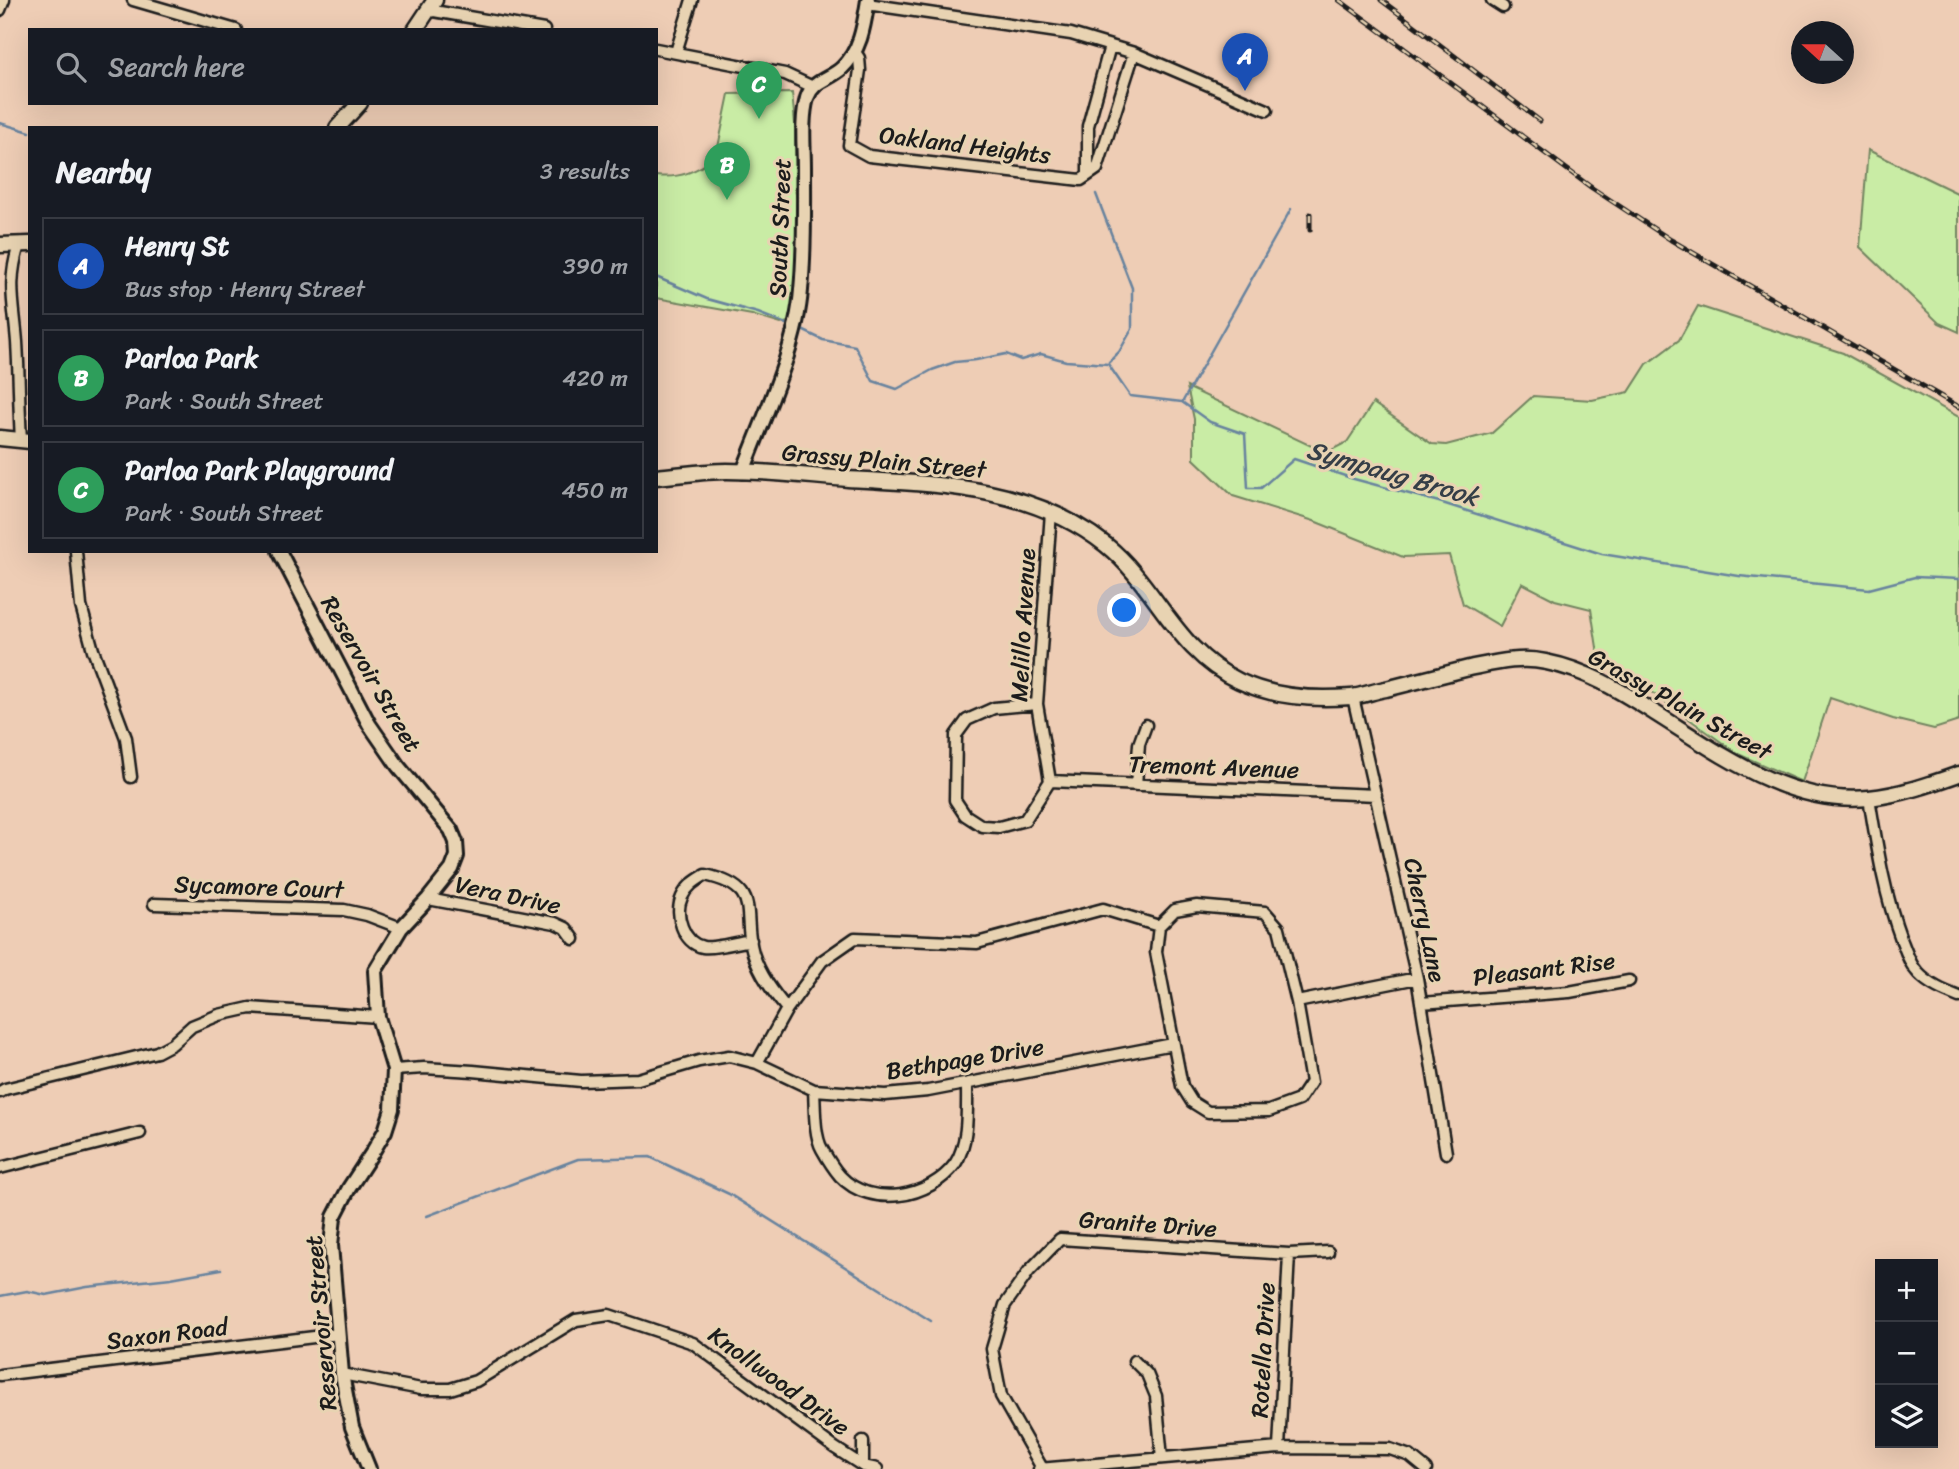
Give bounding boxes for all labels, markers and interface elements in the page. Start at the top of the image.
north arrow [1791,21,1854,84]
search box [28,28,658,105]
pin: A [1222,33,1268,91]
text: Search here [108,44,245,90]
icon: search [52,48,90,86]
pin: C [736,61,782,119]
street label: Oakland Heights [877,114,1053,176]
pin: B [704,142,750,200]
text: Nearby [56,145,151,199]
text: 3 results [540,151,630,192]
street label: South Street [757,158,803,298]
text: Henry St [125,223,229,269]
text: A [73,246,89,287]
text: 390 m [563,246,628,287]
text: Bus stop · Henry Street [125,269,365,310]
text: Parloa Park [125,335,258,381]
text: B [74,358,88,399]
text: 420 m [562,358,628,399]
text: Park · South Street [125,381,324,422]
water label: Sympaug Brook [1301,426,1487,520]
street label: Grassy Plain Street [780,431,989,491]
text: Parloa Park Playground [125,447,392,493]
text: C [74,470,88,511]
text: 450 m [561,470,628,511]
text: Park · South Street [125,493,324,534]
street label: Melillo Avenue [998,547,1048,703]
street label: Reservoir Street [309,587,433,761]
your location [1107,593,1141,627]
street label: Grassy Plain Street [1580,636,1781,773]
street label: Tremont Avenue [1128,743,1300,791]
street label: Cherry Lane [1391,854,1459,986]
street label: Sycamore Court [174,863,346,911]
street label: Vera Drive [451,863,565,927]
street label: Pleasant Rise [1470,939,1618,999]
street label: Bethpage Drive [883,1026,1047,1092]
street label: Granite Drive [1078,1198,1218,1250]
street label: Reservoir Street [292,1234,350,1412]
map controls [1875,1259,1938,1448]
button: + [1875,1259,1938,1322]
street label: Rotella Drive [1238,1281,1288,1419]
street label: Saxon Road [104,1306,231,1362]
street label: Knollwood Drive [699,1315,859,1447]
button: − [1875,1322,1938,1385]
button: layers [1875,1385,1938,1448]

